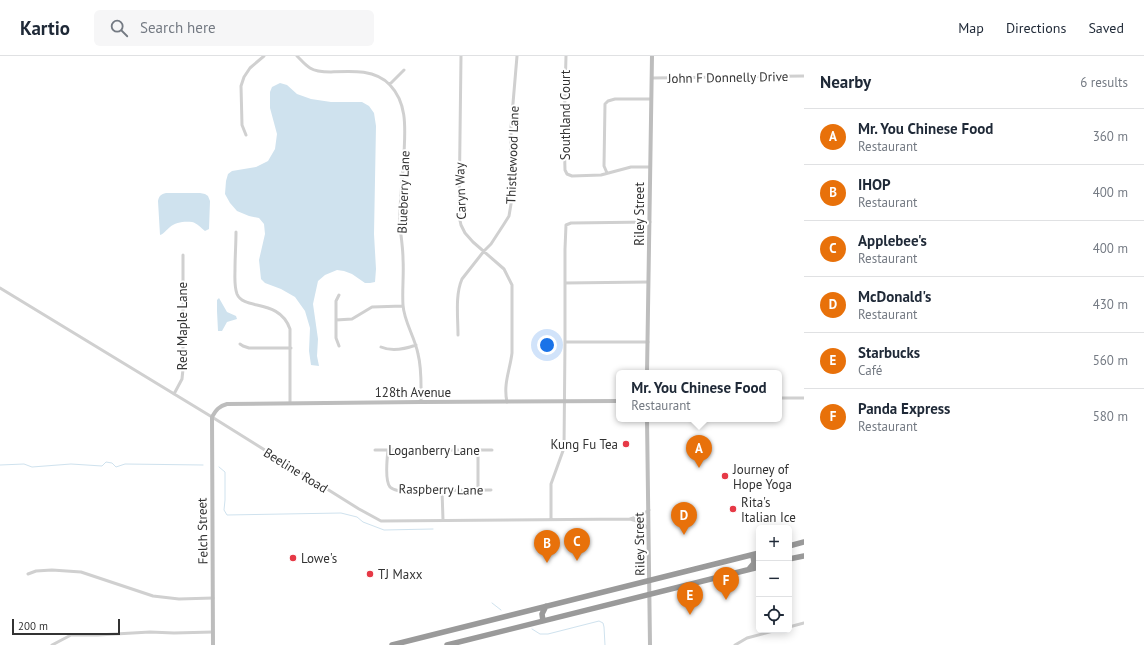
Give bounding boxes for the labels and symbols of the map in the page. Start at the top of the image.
street label: John F Donnelly Drive [667,68,789,87]
street label: Southland Court [557,69,574,160]
street label: Thistlewood Lane [502,106,523,204]
street label: Blueberry Lane [394,150,413,234]
street label: Caryn Way [451,162,470,220]
street label: Riley Street [631,182,648,246]
street label: Red Maple Lane [174,282,191,370]
your location [537,335,557,355]
street label: 128th Avenue [375,384,451,401]
pin: A [686,435,712,468]
place label: Kung Fu Tea [550,436,618,453]
marker: Kung Fu Tea [621,439,631,449]
street label: Loganberry Lane [388,442,480,459]
street label: Beeline Road [260,444,331,497]
place label: Journey of Hope Yoga [732,461,792,493]
marker: Journey of Hope Yoga [720,471,730,481]
street label: Raspberry Lane [398,480,483,499]
place label: Rita's Italian Ice [741,494,796,526]
street label: Felch Street [193,497,212,565]
pin: D [671,502,697,535]
marker: Rita's Italian Ice [728,504,738,514]
street label: Riley Street [630,511,649,576]
pin: C [564,528,590,561]
pin: B [534,530,560,563]
place label: Lowe's [301,550,337,567]
marker: Lowe's [288,553,298,563]
place label: TJ Maxx [378,566,423,583]
pin: F [713,567,739,600]
marker: TJ Maxx [365,569,375,579]
pin: E [677,582,703,615]
scale bar [12,617,120,636]

